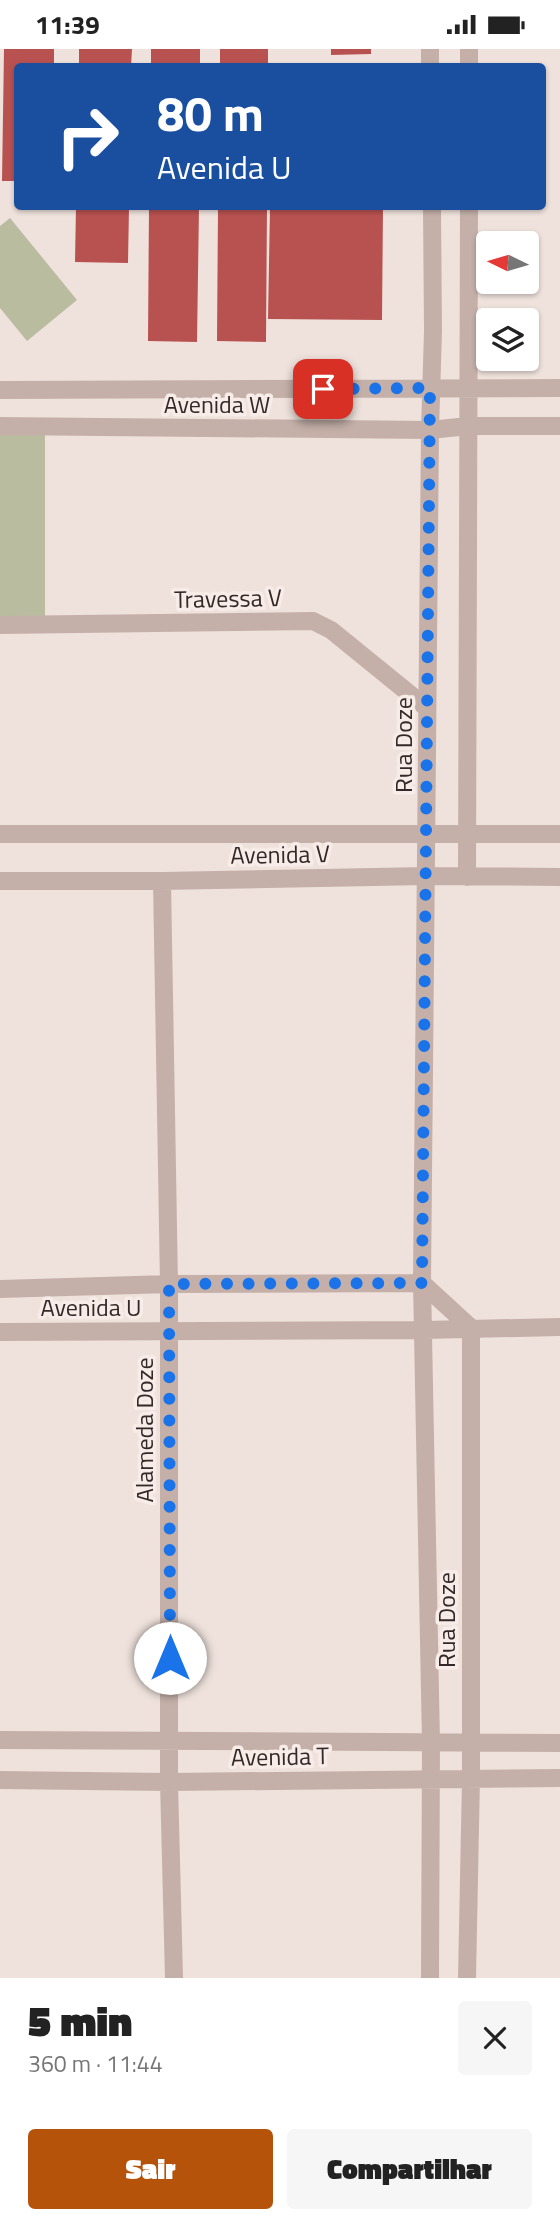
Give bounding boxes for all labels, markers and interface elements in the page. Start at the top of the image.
text: 11:39 [35,5,100,44]
text: 80 m [157,75,264,150]
icon: right [42,91,133,182]
text: Avenida U [157,143,292,191]
north arrow [476,231,539,294]
map controls [476,231,539,371]
button: layers [476,308,539,371]
pin [293,359,353,419]
icon: arrive [304,370,342,408]
street label: Avenida W [164,386,270,422]
street label: Travessa V [174,579,282,617]
street label: Rua Doze [385,697,421,793]
street label: Avenida V [230,835,330,873]
street label: Avenida U [41,1289,141,1325]
street label: Alameda Doze [126,1357,162,1503]
street label: Rua Doze [428,1572,464,1668]
position arrow [133,1621,207,1695]
street label: Avenida T [231,1737,330,1775]
text: 5 min [28,1988,132,2052]
button: close [458,2001,532,2075]
text: 360 m · 11:44 [28,2046,163,2081]
button: Sair [28,2129,273,2209]
button: Compartilhar [287,2129,532,2209]

